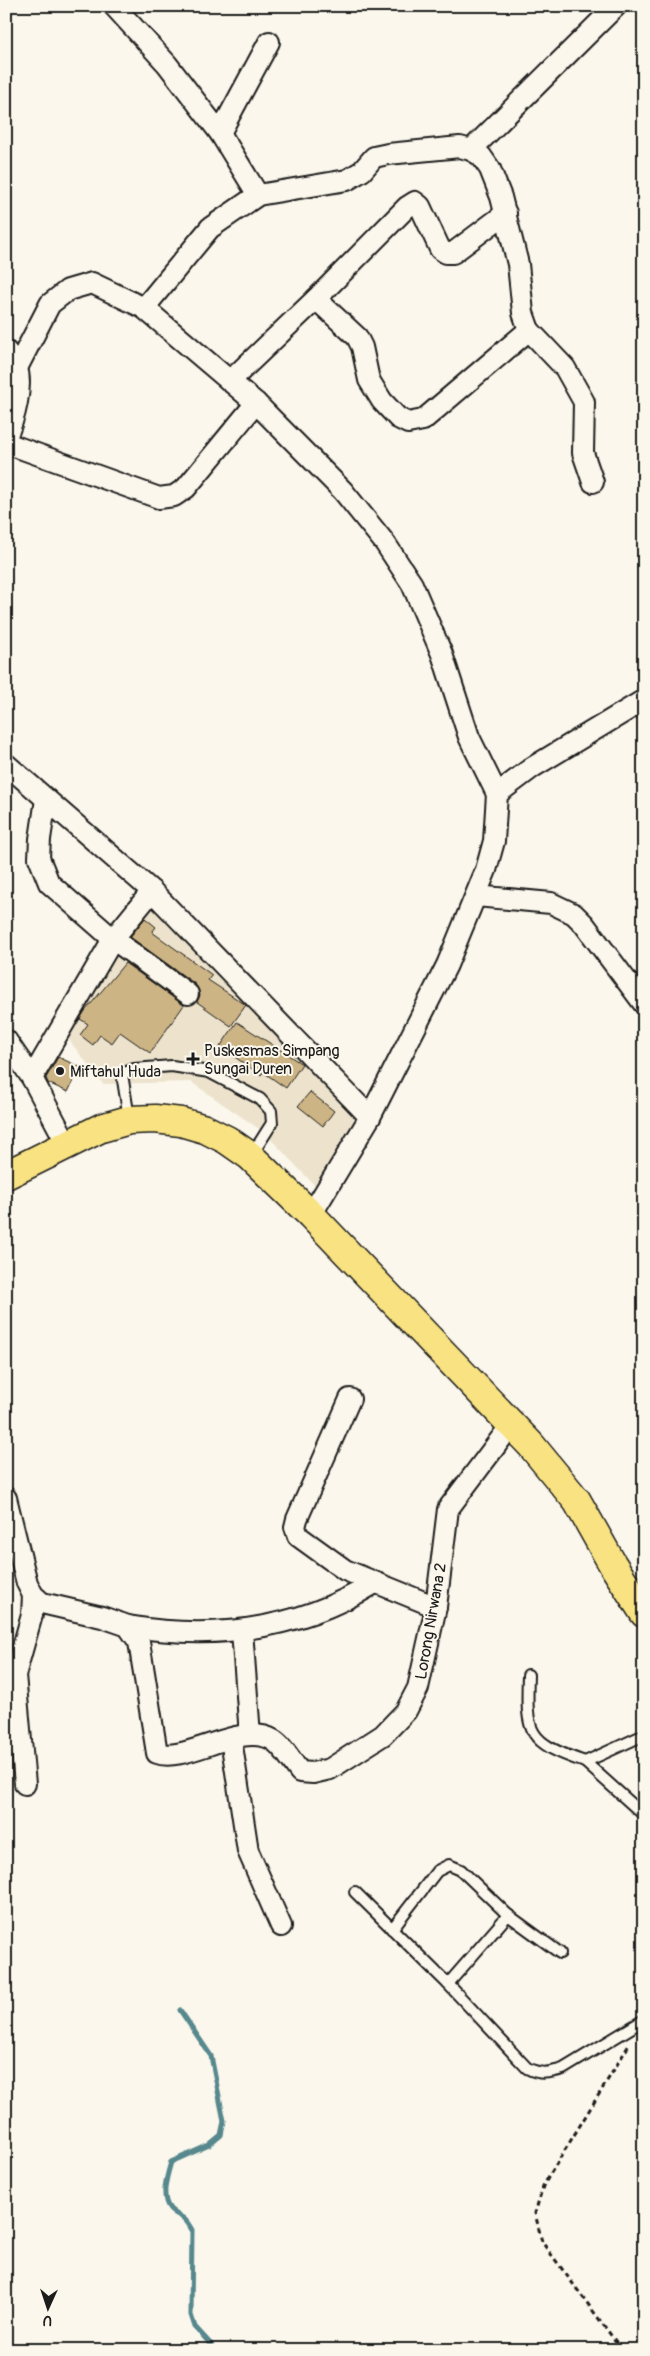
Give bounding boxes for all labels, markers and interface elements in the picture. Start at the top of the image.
place label: Puskesmas Simpang Sungai Duren [204,1041,340,1079]
marker: Puskesmas Simpang Sungai Duren [186,1052,200,1066]
place label: Miftahul Huda [70,1062,161,1082]
marker: Miftahul Huda [54,1065,66,1077]
street label: Lorong Nirwana 2 [411,1561,451,1681]
north arrow [22,2284,72,2334]
text: U [42,2312,52,2329]

